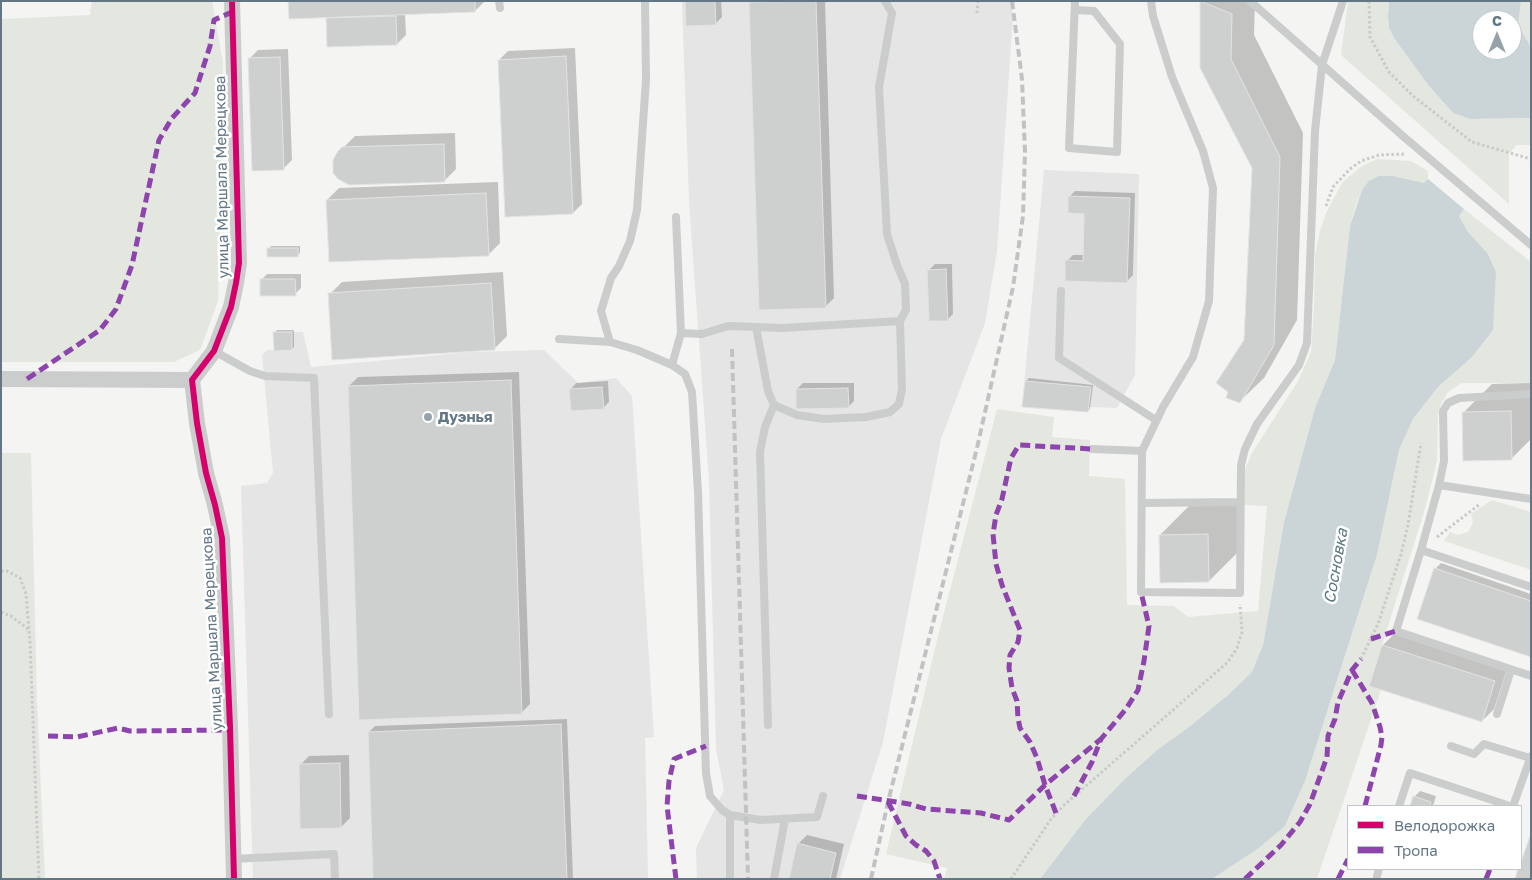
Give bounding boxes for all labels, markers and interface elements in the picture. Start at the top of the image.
north arrow [1472,10,1522,60]
text: С [1492,12,1502,29]
street label: улица Маршала Мерецкова [211,75,233,279]
place label: Дуэнья [438,408,493,426]
marker: Дуэнья [422,411,434,423]
street label: улица Маршала Мерецкова [198,527,226,731]
water label: Сосновка [1320,527,1352,605]
legend [1347,805,1522,870]
text: Велодорожка [1394,816,1495,834]
text: Тропа [1394,841,1438,859]

